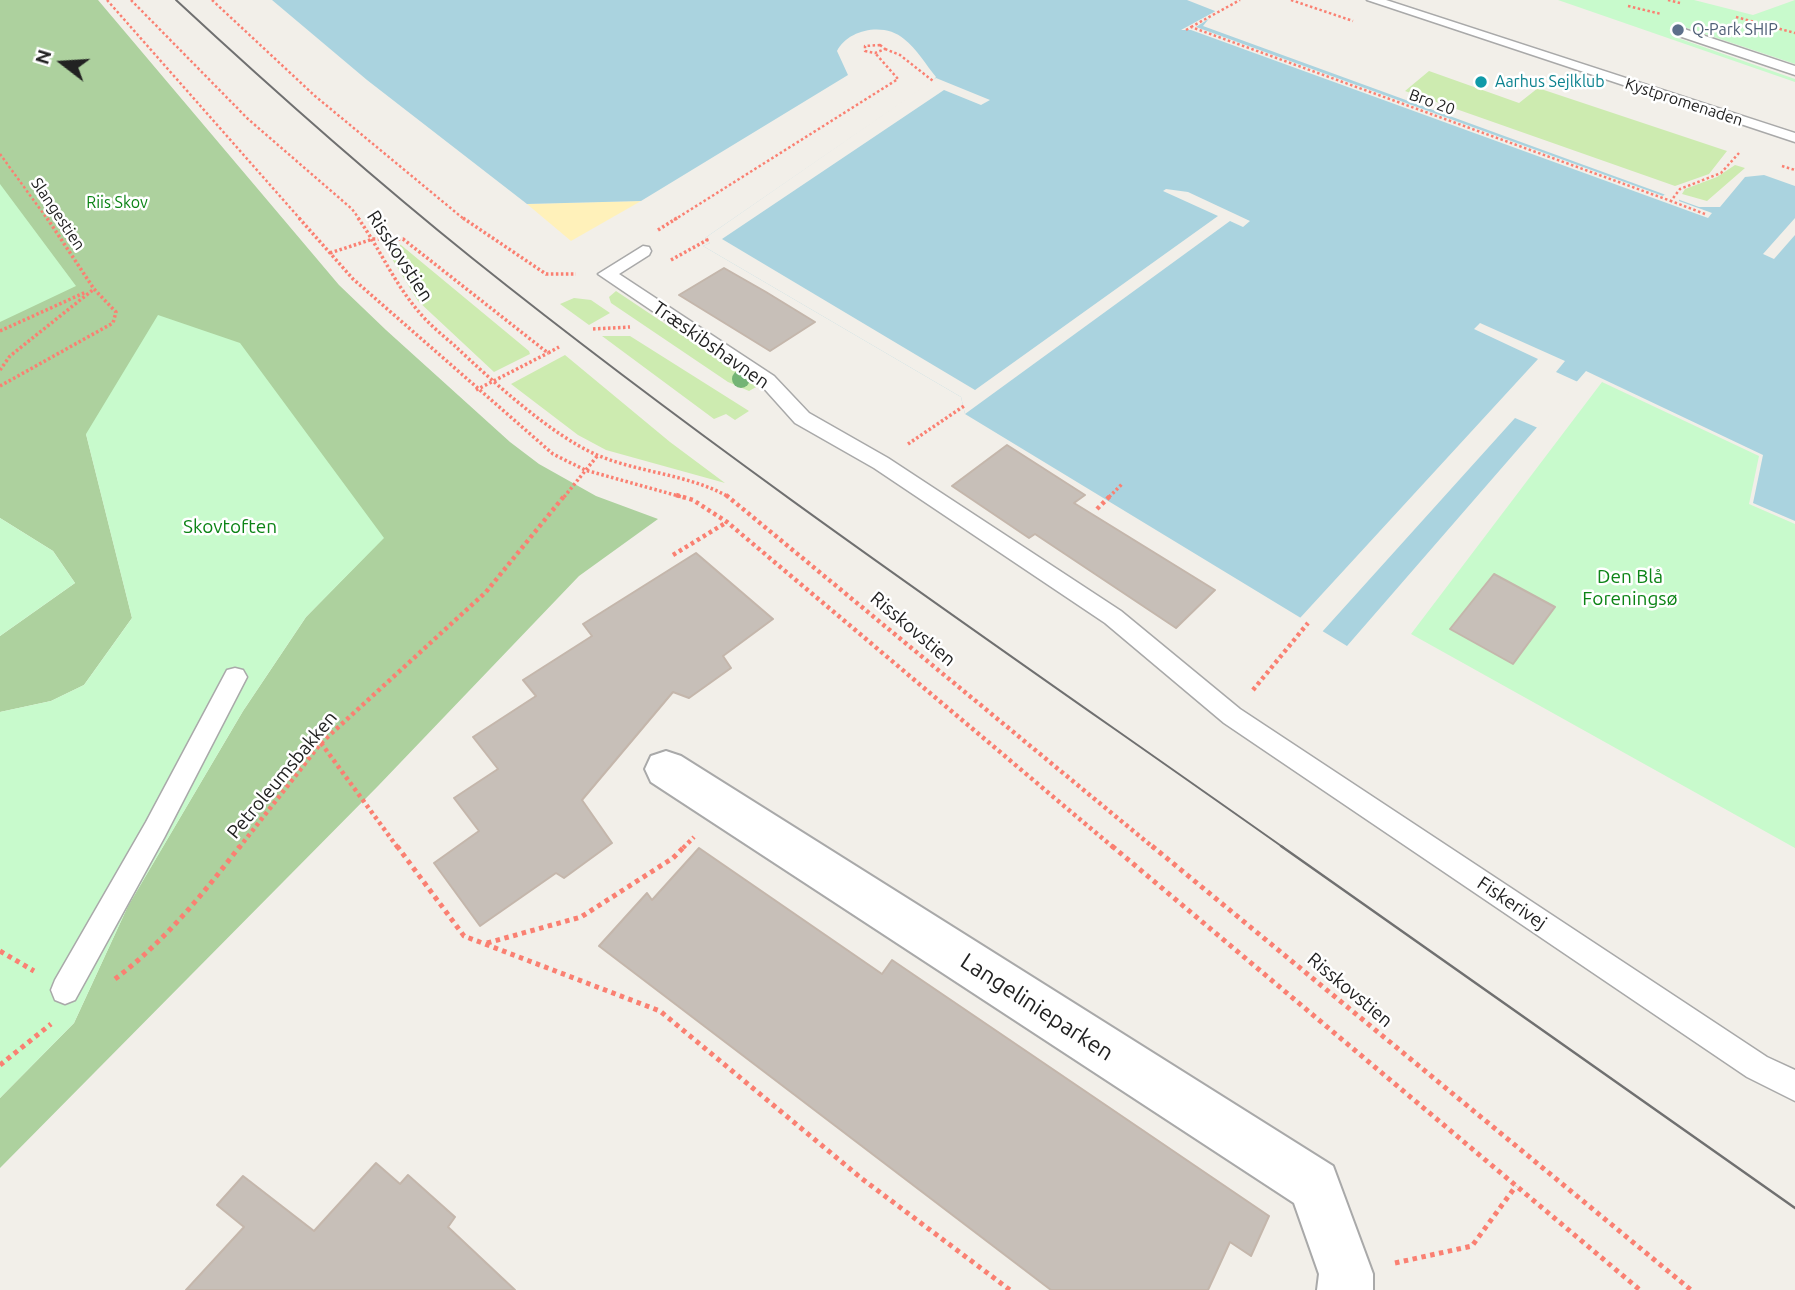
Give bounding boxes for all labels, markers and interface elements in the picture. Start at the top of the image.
place label: Q-Park SHIP [1692,20,1778,40]
marker: Q-Park SHIP [1670,22,1686,38]
north arrow [28,28,98,98]
text: N [30,47,56,67]
place label: Aarhus Sejlklub [1495,72,1605,92]
marker: Aarhus Sejlklub [1473,74,1489,90]
street label: Kystpromenaden [1623,74,1745,130]
street label: Bro 20 [1407,85,1457,119]
street label: Slangestien [27,174,89,254]
park label: Riis Skov [86,193,148,213]
street label: Risskovstien [362,206,438,306]
street label: Træskibshavnen [648,296,774,394]
park label: Skovtoften [183,516,277,538]
park label: Den Blå Foreningsø [1582,566,1678,610]
street label: Risskovstien [866,587,960,671]
street label: Petroleumsbakken [222,707,342,843]
street label: Fiskerivej [1473,872,1551,934]
street label: Langelinieparken [955,947,1119,1067]
street label: Risskovstien [1303,948,1397,1032]

